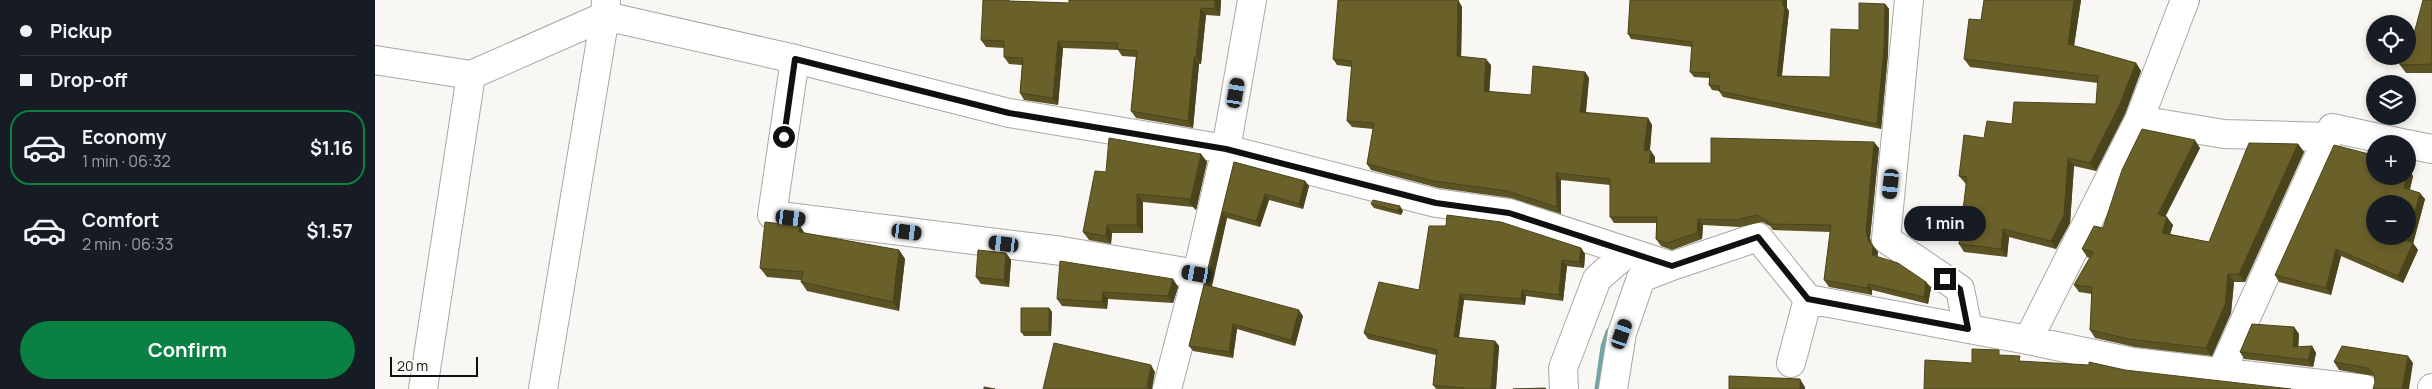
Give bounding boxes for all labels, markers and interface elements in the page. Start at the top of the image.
map controls [2366,15,2416,245]
button: locate [2366,15,2416,65]
text: Pickup [50,18,112,44]
text: Drop-off [50,67,127,93]
button: layers [2366,75,2416,125]
car [1226,77,1245,109]
text: Economy [82,124,166,150]
icon: car [22,125,67,170]
route start [773,126,795,148]
text: $1.16 [310,135,353,161]
button: + [2366,135,2416,185]
text: 1 min · 06:32 [82,150,171,172]
car [1881,168,1900,200]
button: − [2366,195,2416,245]
callout: 1 min [1904,206,1986,242]
text: Comfort [82,207,159,233]
icon: car [22,208,67,253]
car [775,209,806,227]
text: 1 min [1925,212,1965,234]
text: $1.57 [306,218,353,244]
car [891,223,922,241]
text: 2 min · 06:33 [82,233,173,255]
car [988,235,1019,253]
car [1180,264,1213,284]
route end [1934,268,1956,290]
car [1610,317,1633,351]
button: Confirm [20,321,355,379]
scale bar [390,354,477,377]
text: 20 m [397,356,428,375]

